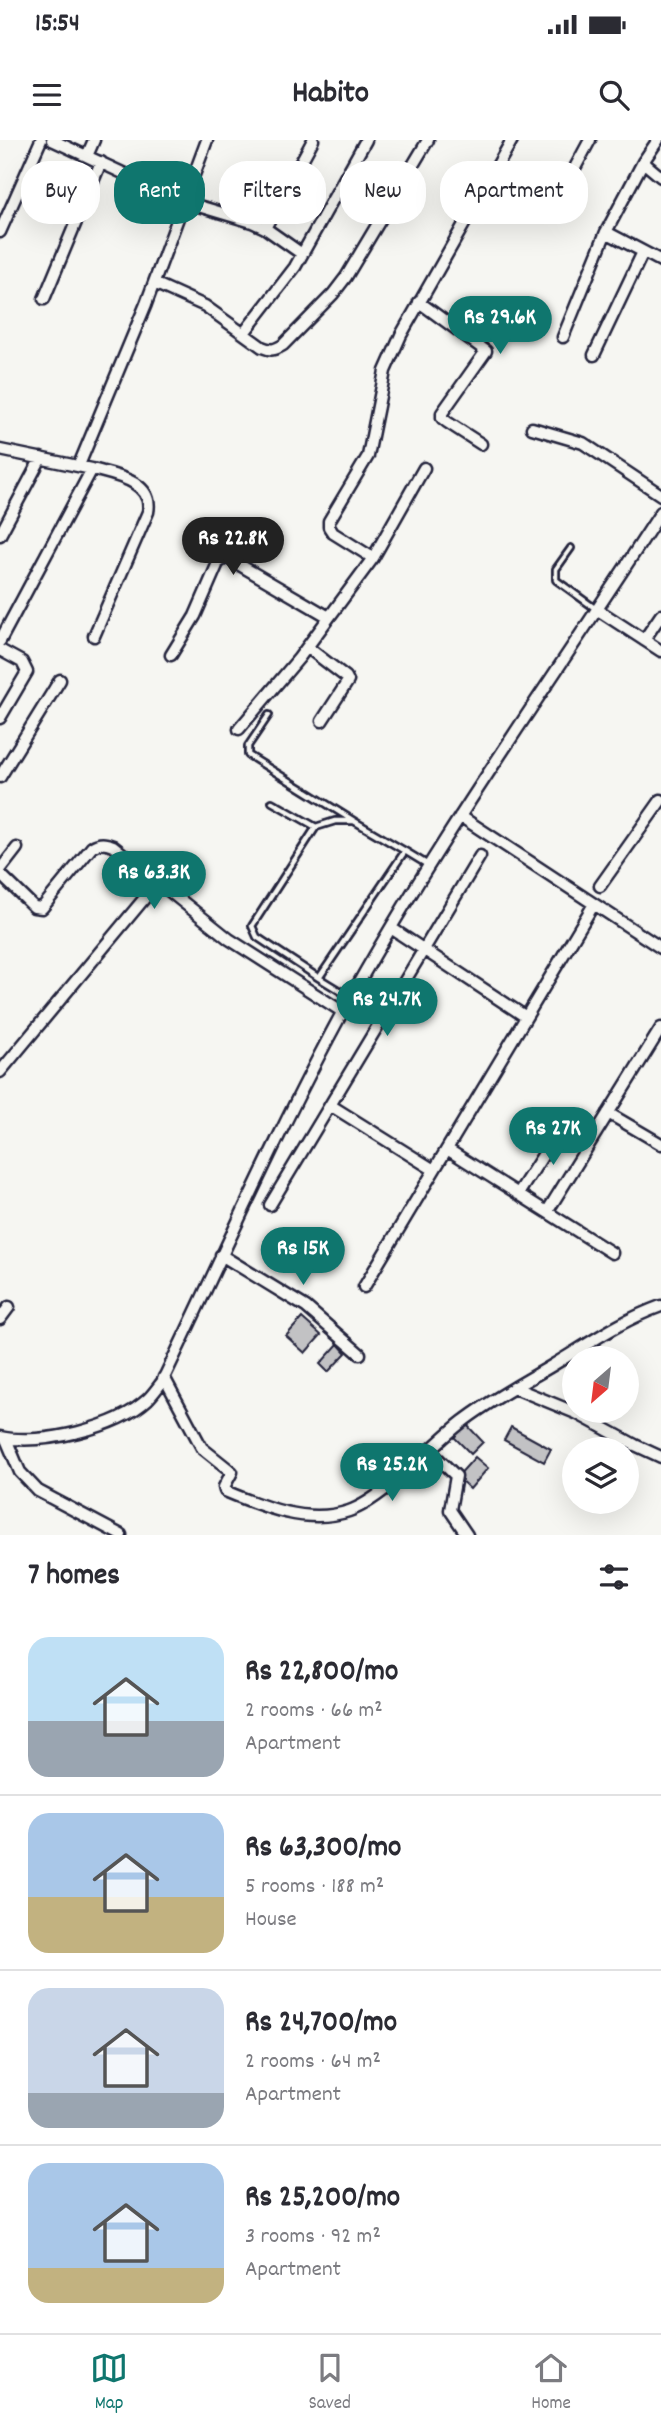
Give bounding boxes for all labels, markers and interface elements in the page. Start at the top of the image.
text: 15:54 [35,6,80,43]
text: Habito [292,72,369,118]
icon: menu [28,76,66,114]
icon: search [595,76,633,114]
chip: Buy [21,161,100,224]
chip: Rent [114,161,205,224]
chip: Filters [219,161,326,224]
chip: New [340,161,426,224]
chip: Apartment [440,161,588,224]
pin: Rs 29.6K [428,296,572,356]
text: Rs 29.6K [464,302,536,335]
pin: Rs 22.8K [161,518,305,577]
text: Rs 22.8K [198,523,268,556]
pin: Rs 63.3K [82,852,226,911]
text: Rs 63.3K [118,857,190,890]
pin: Rs 24.7K [315,978,459,1038]
text: Rs 24.7K [353,984,422,1017]
pin: Rs 27K [496,1108,610,1167]
text: Rs 27K [525,1113,581,1146]
pin: Rs 15K [246,1228,360,1287]
text: Rs 15K [277,1233,329,1266]
north arrow [562,1346,639,1423]
map controls [562,1346,639,1514]
button: layers [562,1437,639,1514]
pin: Rs 25.2K [320,1444,464,1503]
text: Rs 25.2K [356,1449,428,1482]
text: 7 homes [28,1556,120,1599]
icon: filters [595,1558,633,1596]
text: Rs 22,800/mo [245,1652,398,1695]
icon: home [84,1665,168,1749]
text: 2 rooms · 66 m² [245,1695,383,1728]
text: Apartment [245,1728,341,1761]
text: Rs 63,300/mo [245,1828,401,1871]
icon: home [84,1841,168,1925]
text: 5 rooms · 188 m² [245,1871,384,1904]
text: House [245,1904,297,1937]
text: Rs 24,700/mo [245,2003,397,2046]
icon: home [84,2016,168,2100]
text: 2 rooms · 64 m² [245,2046,381,2079]
text: Apartment [245,2079,341,2112]
text: Rs 25,200/mo [245,2178,400,2221]
icon: home [84,2191,168,2275]
text: 3 rooms · 92 m² [245,2221,381,2254]
text: Apartment [245,2254,341,2287]
tab: Map [90,2349,128,2418]
tab: Saved [308,2349,351,2418]
tab: Home [531,2349,571,2418]

